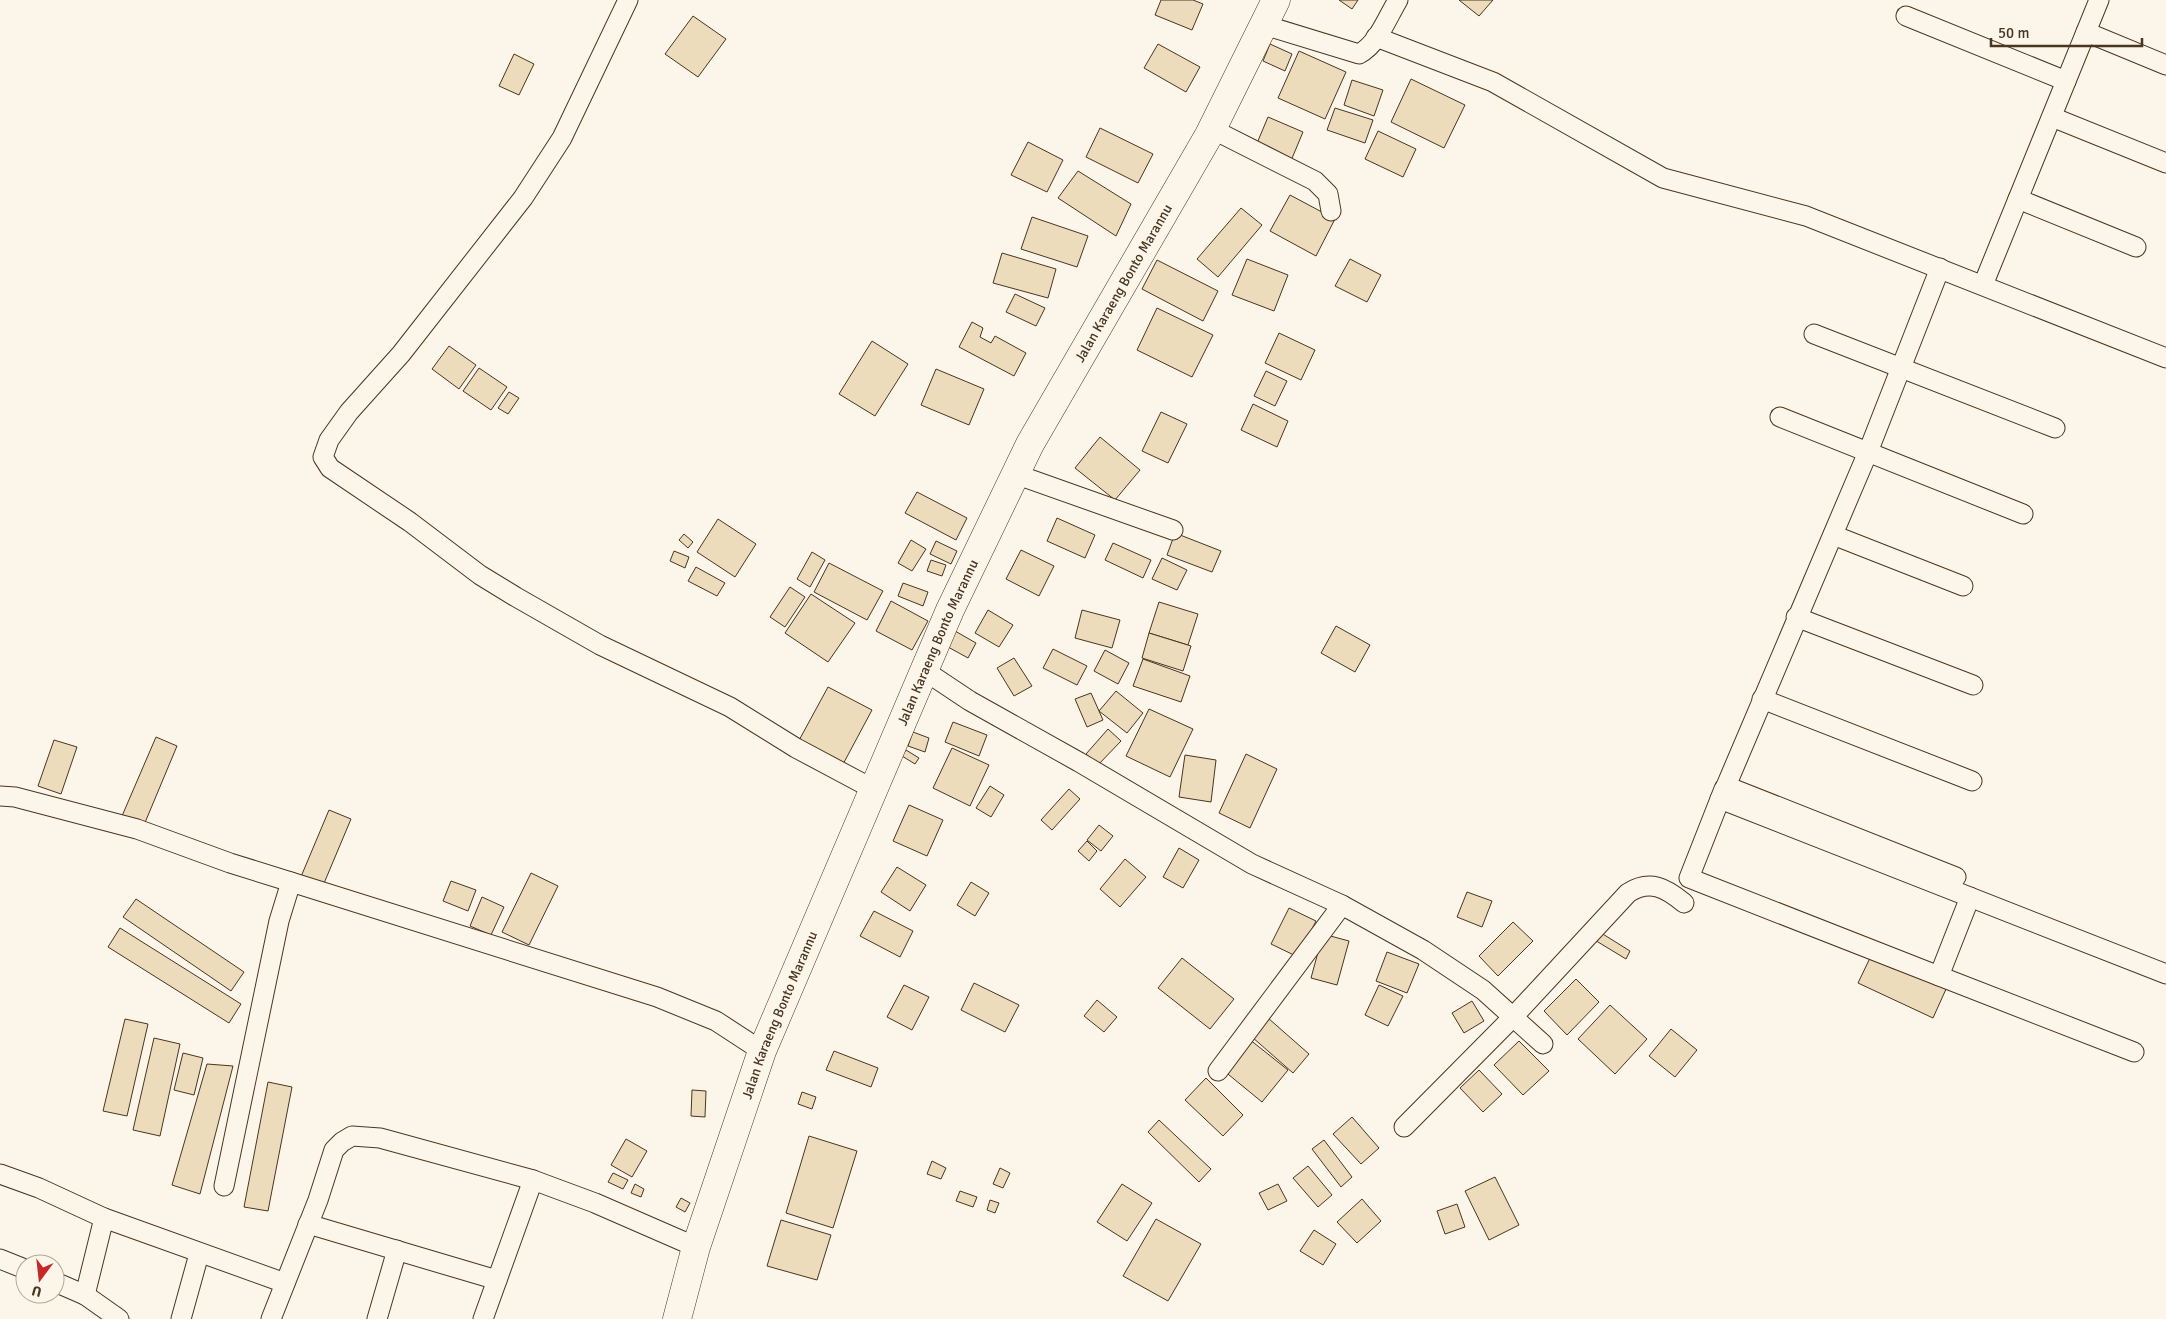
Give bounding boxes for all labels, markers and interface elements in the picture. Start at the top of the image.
scale bar [1991,15,2142,47]
text: 50 m [1998,24,2029,42]
street label: Jalan Karaeng Bonto Marannu [1071,201,1176,365]
street label: Jalan Karaeng Bonto Marannu [893,557,982,728]
street label: Jalan Karaeng Bonto Marannu [738,928,821,1101]
north arrow [15,1254,65,1304]
text: U [30,1282,44,1301]

